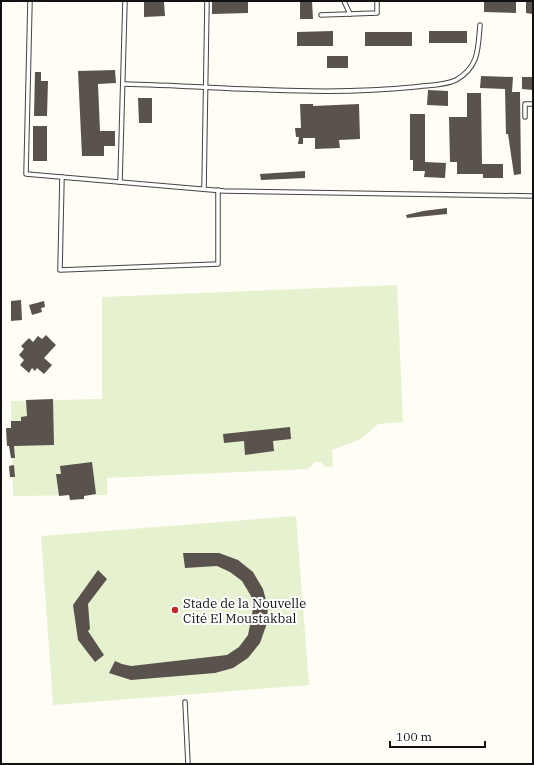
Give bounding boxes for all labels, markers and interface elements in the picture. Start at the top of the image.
place label: Stade de la Nouvelle Cité El Moustakbal [183,595,306,627]
marker: Stade de la Nouvelle Cité El Moustakbal [170,605,180,615]
scale bar [390,723,485,749]
text: 100 m [396,729,432,744]

